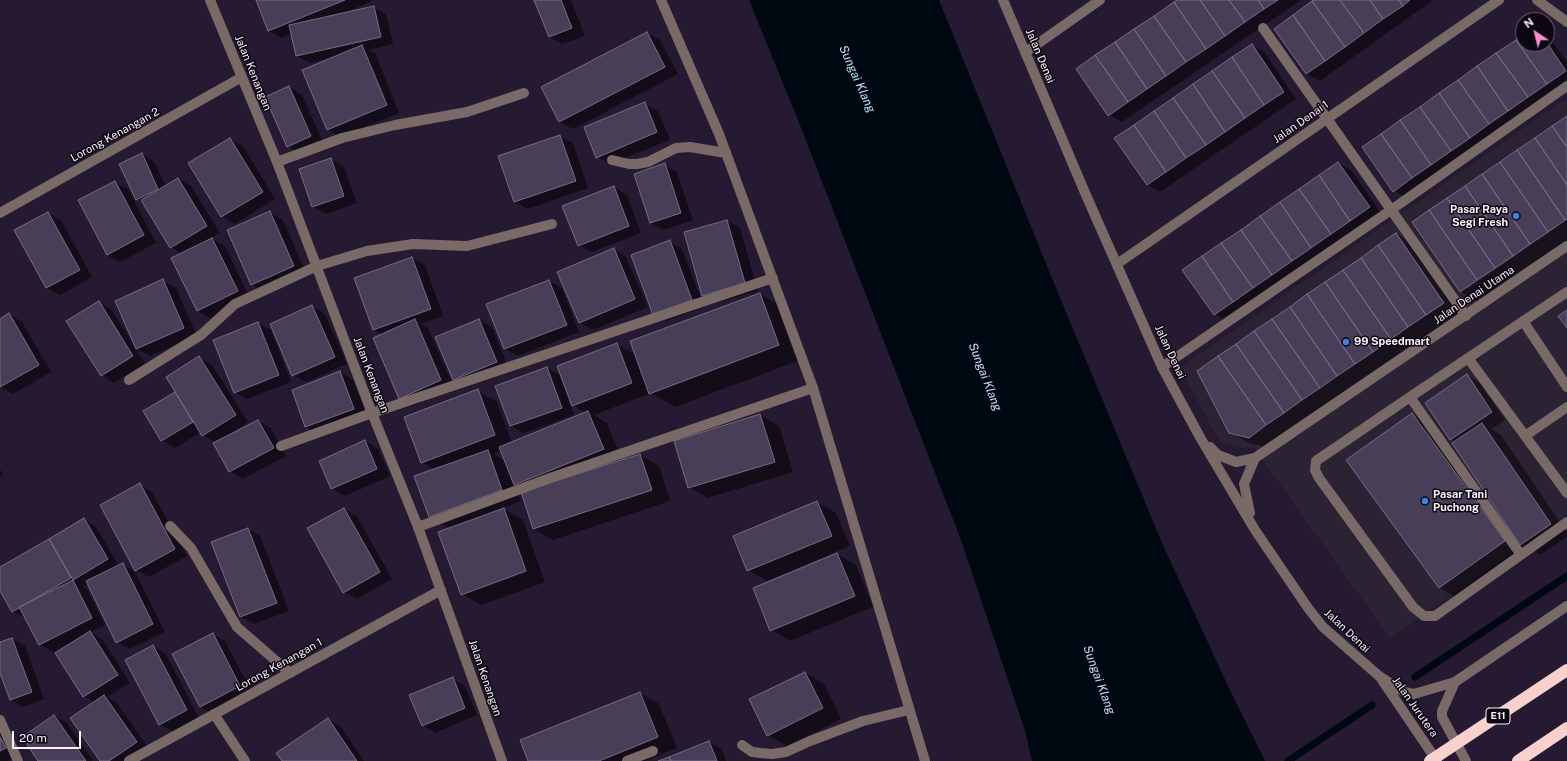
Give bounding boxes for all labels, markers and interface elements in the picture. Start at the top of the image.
north arrow [1515,12,1555,52]
text: N [1522,16,1536,30]
street label: Jalan Denai [1023,27,1057,85]
street label: Jalan Kenangan [232,33,274,113]
water label: Sungai Klang [836,43,878,115]
street label: Jalan Denai 1 [1271,98,1331,146]
street label: Lorong Kenangan 2 [68,105,162,165]
place label: Pasar Raya Segi Fresh [1450,203,1508,229]
marker: Pasar Raya Segi Fresh [1511,211,1521,221]
street label: Jalan Denai Utama [1431,263,1517,327]
street label: Jalan Denai [1152,323,1188,381]
street label: Jalan Kenangan [350,335,392,415]
place label: 99 Speedmart [1354,335,1430,349]
marker: 99 Speedmart [1341,337,1351,347]
water label: Sungai Klang [965,341,1005,413]
place label: Pasar Tani Puchong [1433,488,1487,514]
marker: Pasar Tani Puchong [1420,496,1430,506]
street label: Jalan Denai [1321,606,1373,656]
street label: Lorong Kenangan 1 [233,636,325,694]
street label: Jalan Kenangan [466,638,504,718]
water label: Sungai Klang [1080,644,1118,716]
street label: Jalan Jurutera [1389,674,1441,740]
road number: E11 [1486,708,1510,724]
scale bar [14,723,83,749]
text: 20 m [19,731,47,745]

